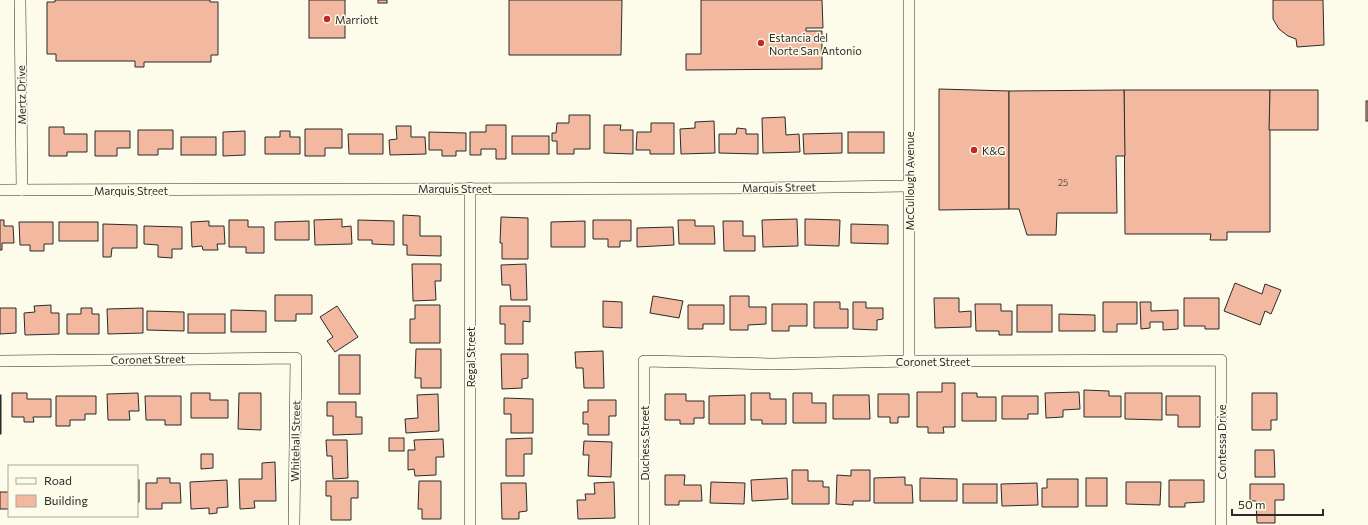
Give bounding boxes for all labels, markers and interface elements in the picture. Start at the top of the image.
place label: Marriott [335,13,379,26]
marker: Marriott [322,14,332,24]
place label: Estancia del Norte San Antonio [769,31,862,57]
marker: Estancia del Norte San Antonio [756,38,766,48]
street label: Mertz Drive [14,65,28,125]
street label: McCullough Avenue [903,131,916,230]
place label: K&G [982,144,1005,157]
marker: K&G [969,145,979,155]
house number: 25 [1058,177,1068,188]
street label: Marquis Street [742,180,817,194]
street label: Marquis Street [418,182,492,195]
street label: Marquis Street [94,184,168,197]
street label: Regal Street [464,326,477,387]
street label: Coronet Street [111,352,186,366]
street label: Coronet Street [896,355,971,368]
street label: Whitehall Street [288,400,302,482]
street label: Contessa Drive [1215,404,1228,480]
street label: Duchess Street [638,405,651,480]
legend [8,465,138,517]
text: Road [44,473,72,487]
scale bar [1232,491,1323,517]
text: Building [44,493,88,507]
text: 50 m [1238,497,1266,511]

